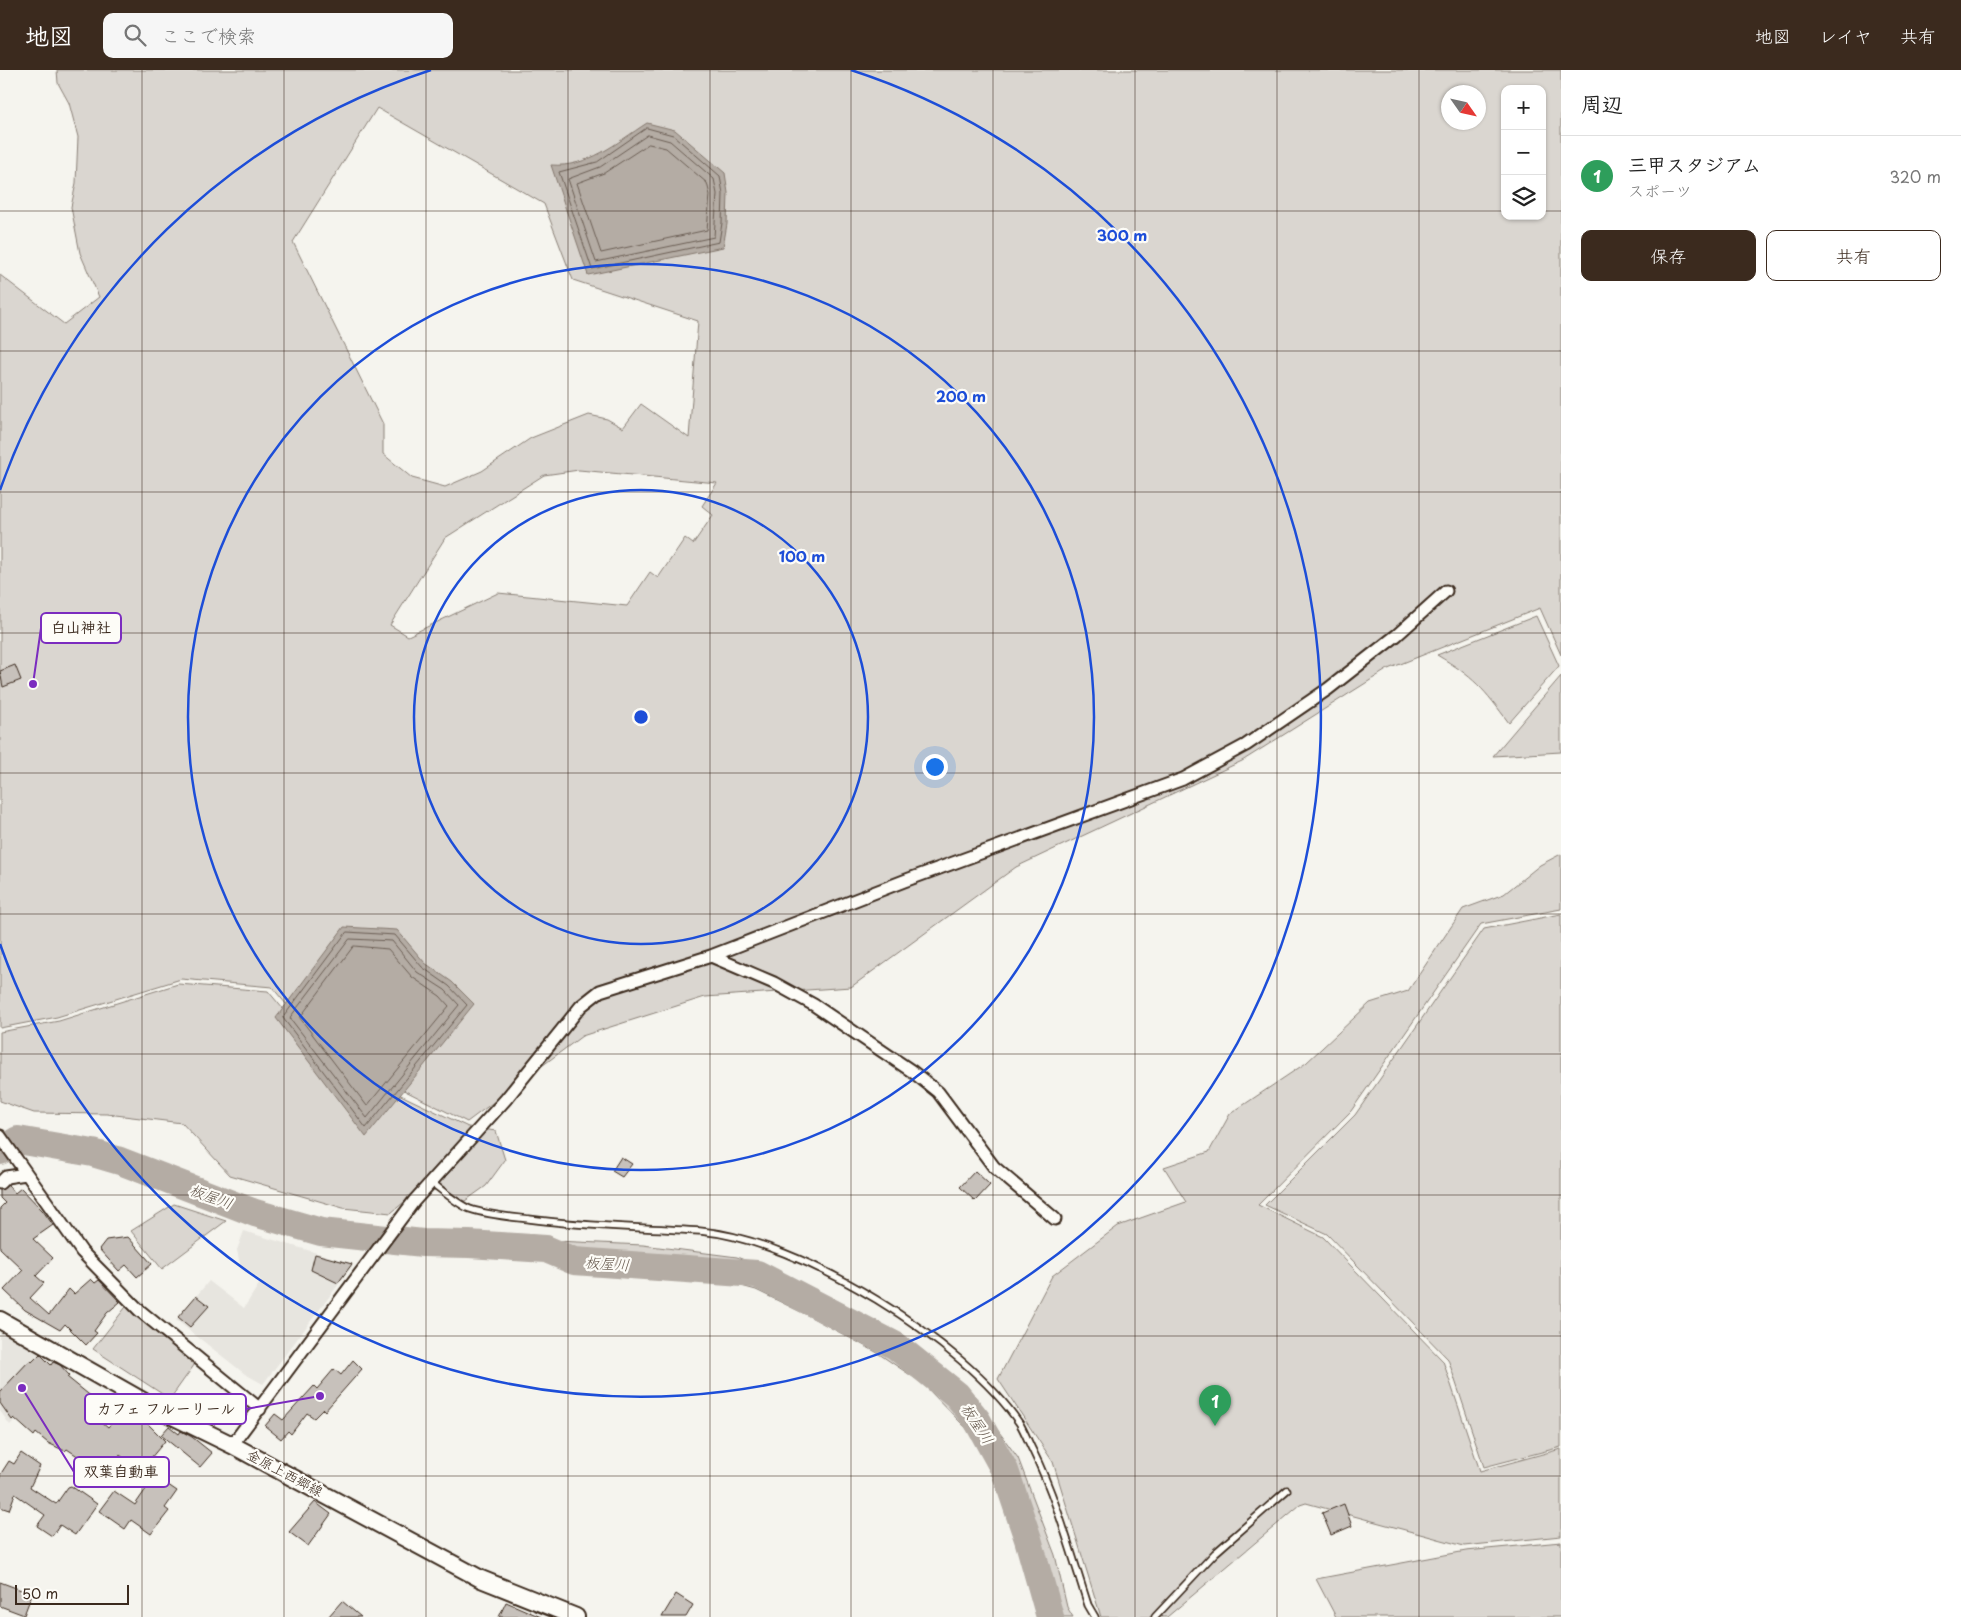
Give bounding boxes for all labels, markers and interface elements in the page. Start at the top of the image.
search box [103,13,453,58]
text: 地図 [25,17,73,53]
icon: search [121,21,149,49]
text: ここで検索 [161,21,256,49]
text: 地図 [1755,22,1791,49]
text: レイヤ [1819,22,1872,49]
text: 共有 [1900,22,1936,49]
north arrow [1441,85,1486,130]
map controls [1501,85,1546,220]
button: + [1501,85,1546,130]
text: 周辺 [1581,87,1623,119]
button: − [1501,130,1546,175]
text: 三甲スタジアム [1628,150,1761,178]
text: 1 [1593,164,1601,188]
text: 320 m [1890,164,1941,188]
button: layers [1501,175,1546,220]
text: スポーツ [1628,178,1692,202]
text: 300 m [1097,223,1147,246]
button: 保存 [1581,230,1756,281]
button: 共有 [1766,230,1941,281]
text: 200 m [936,384,986,407]
text: 100 m [779,544,825,567]
callout: 白山神社 [41,613,121,643]
text: 白山神社 [51,615,111,638]
centre of rings [632,708,650,726]
your location [922,754,948,780]
water label: 板屋川 [186,1177,237,1214]
water label: 板屋川 [584,1249,630,1276]
pin: 1 [1199,1385,1231,1426]
callout: カフェ フルーリール [85,1394,246,1424]
text: カフェ フルーリール [97,1396,235,1419]
water label: 板屋川 [956,1398,1000,1448]
street label: 金原上西郷線 [243,1444,327,1502]
callout: 双葉自動車 [74,1457,169,1487]
text: 双葉自動車 [83,1459,159,1482]
scale bar [15,1582,129,1605]
text: 50 m [22,1583,58,1604]

